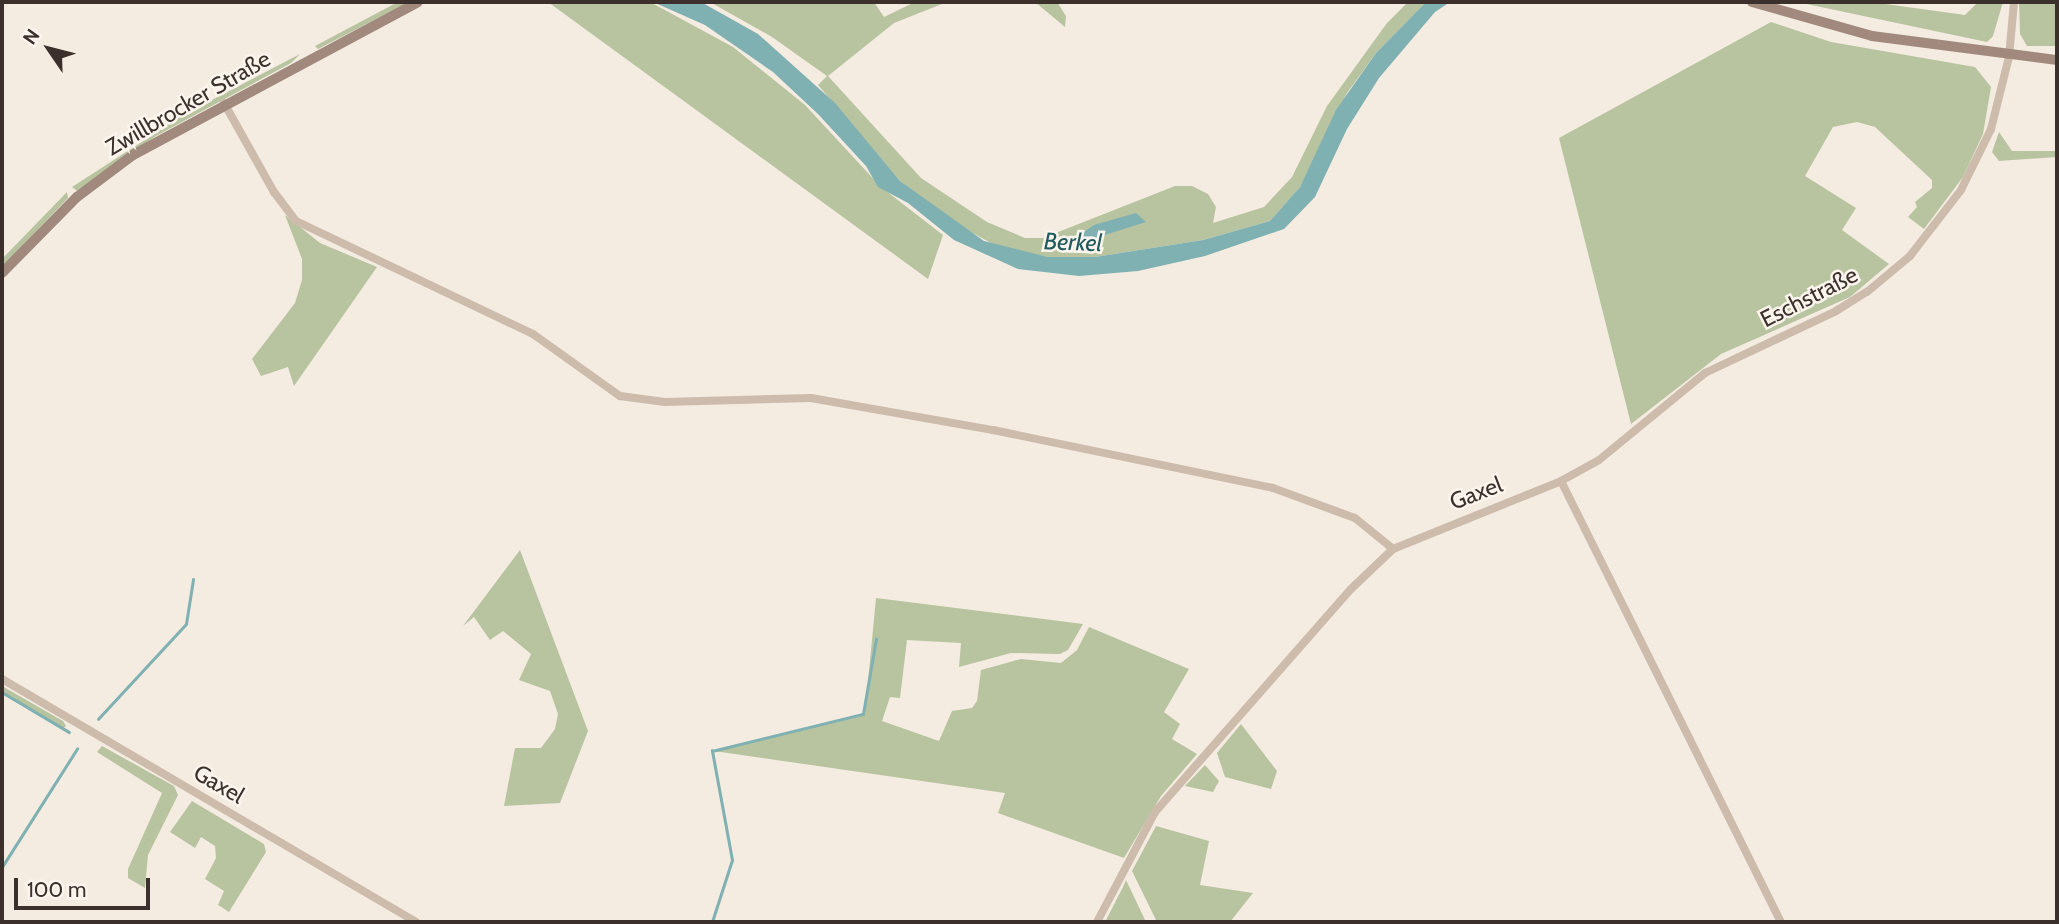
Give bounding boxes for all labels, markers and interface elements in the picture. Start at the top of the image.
north arrow [14,14,84,84]
text: N [18,25,45,49]
street label: Zwillbrocker Straße [101,45,275,161]
water label: Berkel [1043,227,1103,257]
street label: Eschstraße [1756,261,1862,333]
street label: Gaxel [1446,470,1506,516]
street label: Gaxel [189,759,249,809]
scale bar [18,864,154,908]
text: 100 m [27,877,86,902]

